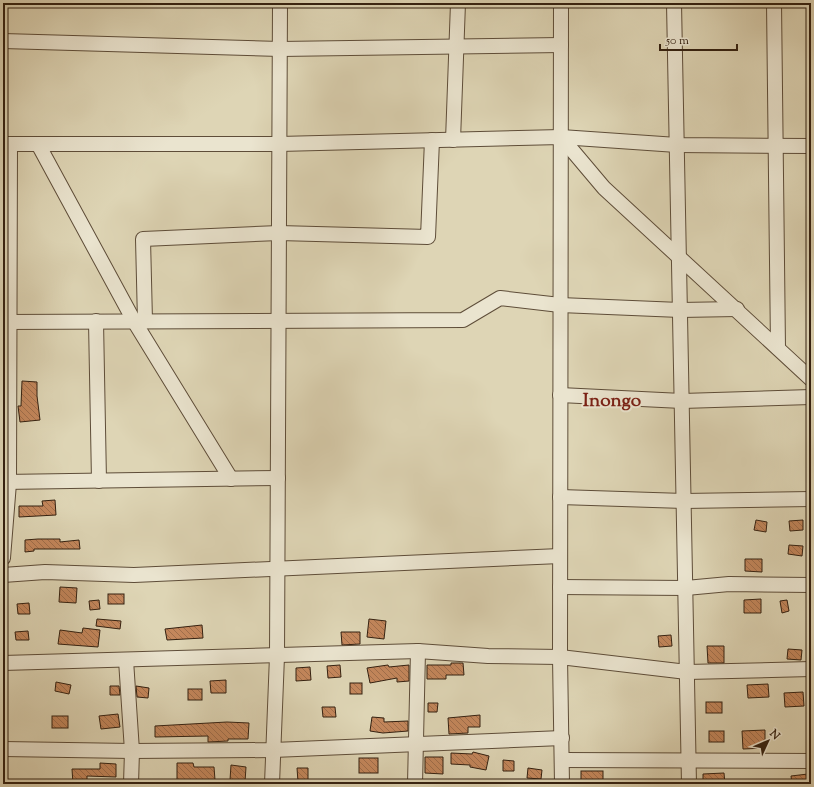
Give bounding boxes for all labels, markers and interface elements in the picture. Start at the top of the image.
scale bar [660,26,737,52]
text: 50 m [665,32,689,50]
district label: Inongo [583,388,642,415]
north arrow [748,721,788,761]
text: N [765,725,783,744]

